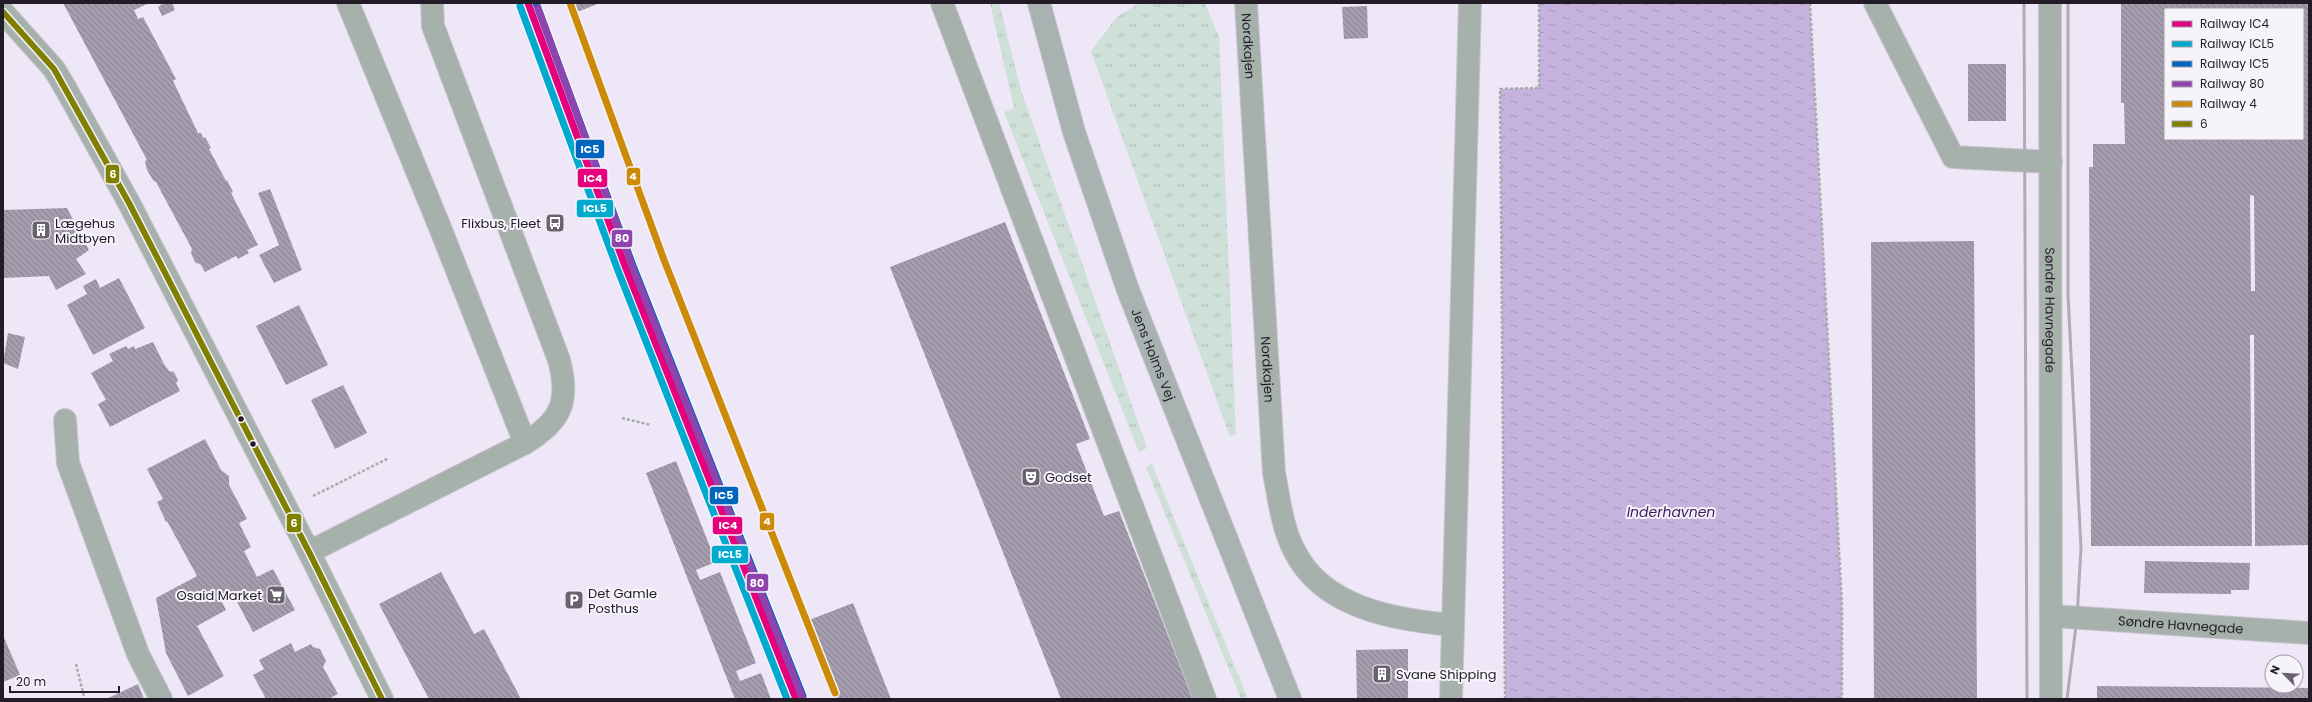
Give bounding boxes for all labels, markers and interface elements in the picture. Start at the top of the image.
legend [2164,8,2304,140]
street label: Nordkajen [1237,12,1260,80]
text: Railway IC4 [2200,15,2269,32]
text: Railway ICL5 [2200,35,2274,52]
text: Railway IC5 [2200,55,2269,72]
text: Railway 80 [2200,75,2264,92]
text: Railway 4 [2200,95,2257,112]
text: 6 [2200,115,2208,132]
line badge: IC5 [575,139,605,159]
text: IC5 [581,141,599,157]
line badge: 6 [105,164,120,184]
text: 6 [109,166,117,182]
line badge: 4 [626,167,641,186]
line badge: IC4 [577,168,608,188]
text: 4 [629,168,637,184]
text: IC4 [583,170,603,186]
line badge: ICL5 [576,199,614,218]
text: ICL5 [583,200,607,216]
bus stop icon: Flixbus, Fleet [544,212,566,234]
place label: Lægehus Midtbyen [55,214,115,248]
place label: Flixbus, Fleet [461,214,541,233]
building icon: Lægehus Midtbyen [30,219,52,241]
line badge: 80 [611,229,633,248]
text: 80 [615,230,629,246]
street label: Søndre Havnegade [2040,247,2060,373]
street label: Jens Holms Vej [1126,306,1180,404]
street label: Nordkajen [1256,336,1279,403]
unlabelled marker [236,414,246,424]
unlabelled marker [248,439,258,449]
theatre icon: Godset [1020,466,1042,488]
place label: Godset [1045,468,1092,487]
line badge: IC5 [709,486,739,505]
text: IC5 [715,487,733,503]
water label: Inderhavnen [1627,502,1715,522]
line badge: 4 [759,512,775,531]
line badge: 6 [286,513,302,533]
text: 4 [763,513,771,529]
text: 6 [290,515,298,531]
line badge: IC4 [712,516,743,535]
text: IC4 [718,517,738,533]
line badge: ICL5 [711,545,749,564]
text: ICL5 [718,546,742,562]
line badge: 80 [746,573,769,592]
text: 80 [750,575,764,591]
supermarket icon: Osaid Market [265,584,287,606]
place label: Det Gamle Posthus [588,584,657,618]
place label: Osaid Market [176,586,262,605]
parking icon: Det Gamle Posthus [563,589,585,611]
street label: Søndre Havnegade [2117,611,2244,639]
north arrow [2264,654,2304,694]
building icon: Svane Shipping [1371,663,1393,685]
text: N [2266,663,2284,677]
place label: Svane Shipping [1396,665,1497,684]
scale bar [10,668,119,694]
text: 20 m [16,673,46,690]

